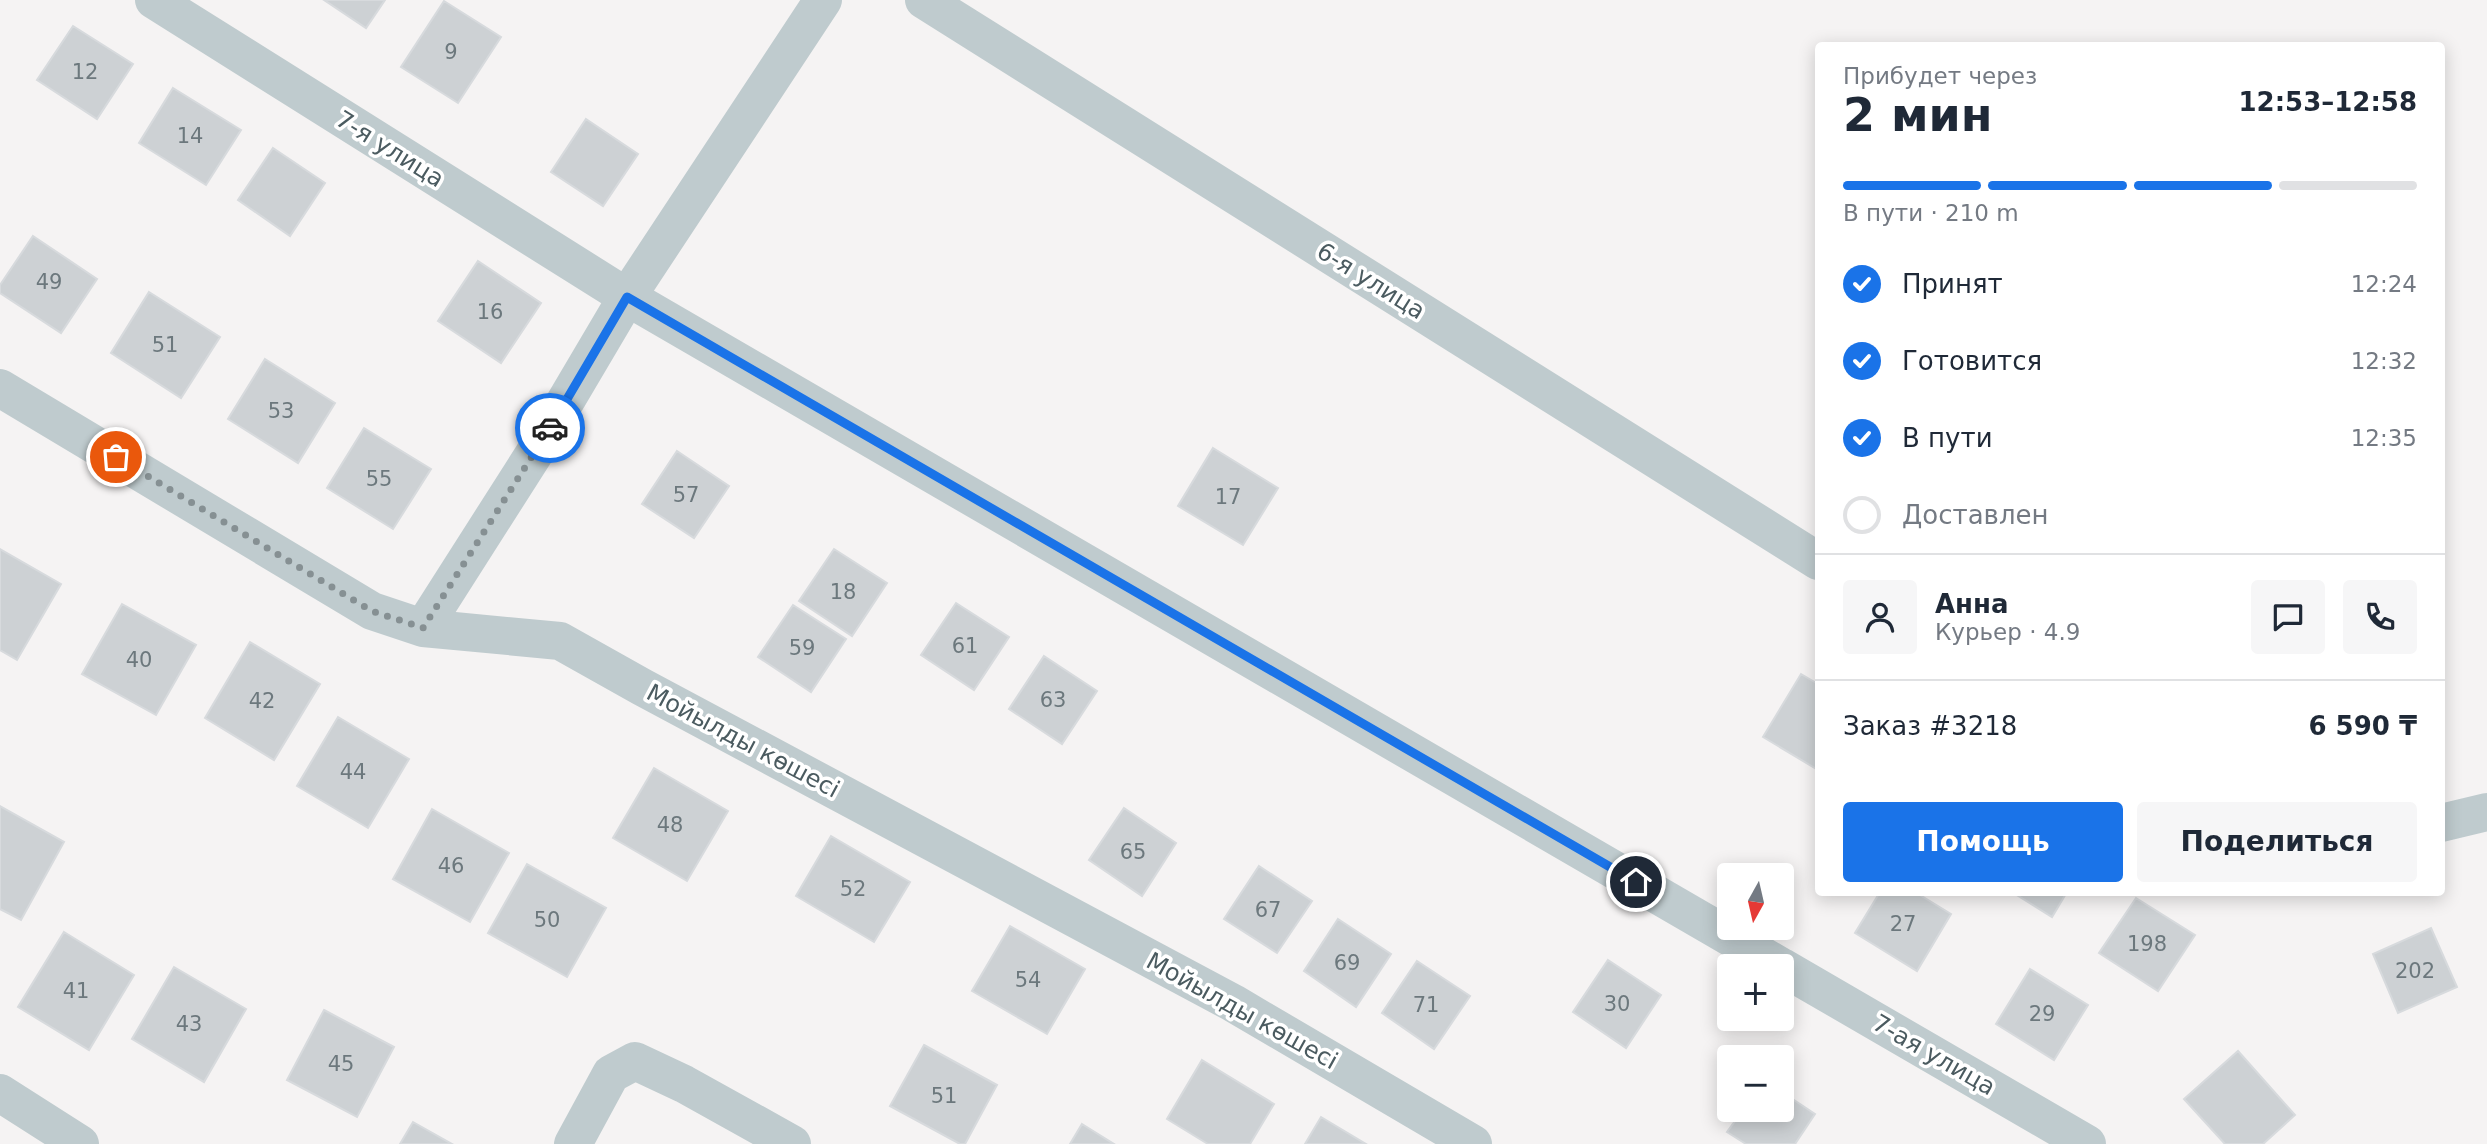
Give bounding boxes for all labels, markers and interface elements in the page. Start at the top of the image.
house number: 9 [444,40,458,64]
house number: 12 [72,60,98,84]
text: Прибудет через [1843,63,2037,89]
text: 12:53–12:58 [2238,87,2417,117]
text: 2 мин [1843,88,1993,142]
street label: 7-я улица [331,105,449,193]
house number: 14 [177,124,203,148]
text: В пути · 210 m [1843,200,2019,226]
street label: 6-я улица [1312,237,1430,325]
icon: check [1843,265,1881,303]
text: Принят [1902,269,2003,299]
house number: 49 [36,270,62,294]
text: 12:24 [2351,271,2417,297]
house number: 16 [477,300,503,324]
house number: 51 [152,333,178,357]
icon: check [1843,342,1881,380]
text: Готовится [1902,346,2042,376]
text: 12:32 [2351,348,2417,374]
courier [515,393,585,463]
house number: 53 [268,399,294,423]
icon: car [531,409,569,447]
icon: check [1843,419,1881,457]
text: В пути [1902,423,1993,453]
text: 12:35 [2351,425,2417,451]
pin [86,427,146,487]
icon: bag [97,438,135,476]
house number: 55 [366,467,392,491]
house number: 57 [673,483,699,507]
house number: 17 [1215,485,1241,509]
text: Доставлен [1902,500,2049,530]
house number: 18 [830,580,856,604]
button: person [1843,580,1917,654]
button: chat [2251,580,2325,654]
button: phone [2343,580,2417,654]
text: Анна [1935,589,2009,619]
text: Курьер · 4.9 [1935,619,2080,645]
house number: 61 [952,634,978,658]
house number: 59 [789,636,815,660]
house number: 40 [126,648,152,672]
street label: Мойылды көшесі [642,678,844,804]
house number: 63 [1040,688,1066,712]
house number: 42 [249,689,275,713]
text: Заказ #3218 [1843,711,2017,741]
text: 6 590 ₸ [2308,711,2417,741]
house number: 44 [340,760,366,784]
button: Помощь [1843,802,2123,882]
button: Поделиться [2137,802,2417,882]
house number: 48 [657,813,683,837]
house number: 65 [1120,840,1146,864]
pin [1606,852,1666,912]
house number: 46 [438,854,464,878]
icon: home [1617,863,1655,901]
north arrow [1717,863,1794,940]
map controls [1717,863,1794,1122]
house number: 52 [840,877,866,901]
house number: 67 [1255,898,1281,922]
house number: 50 [534,908,560,932]
house number: 27 [1890,912,1916,936]
house number: 198 [2127,932,2167,956]
street label: Мойылды көшесі [1142,947,1342,1075]
house number: 69 [1334,951,1360,975]
button: + [1717,954,1794,1031]
house number: 202 [2395,959,2435,983]
house number: 54 [1015,968,1041,992]
house number: 41 [63,979,89,1003]
house number: 30 [1604,992,1630,1016]
house number: 71 [1413,993,1439,1017]
house number: 29 [2029,1002,2055,1026]
street label: 7-ая улица [1868,1009,2000,1101]
house number: 43 [176,1012,202,1036]
button: − [1717,1045,1794,1122]
house number: 45 [328,1052,354,1076]
house number: 51 [931,1084,957,1108]

